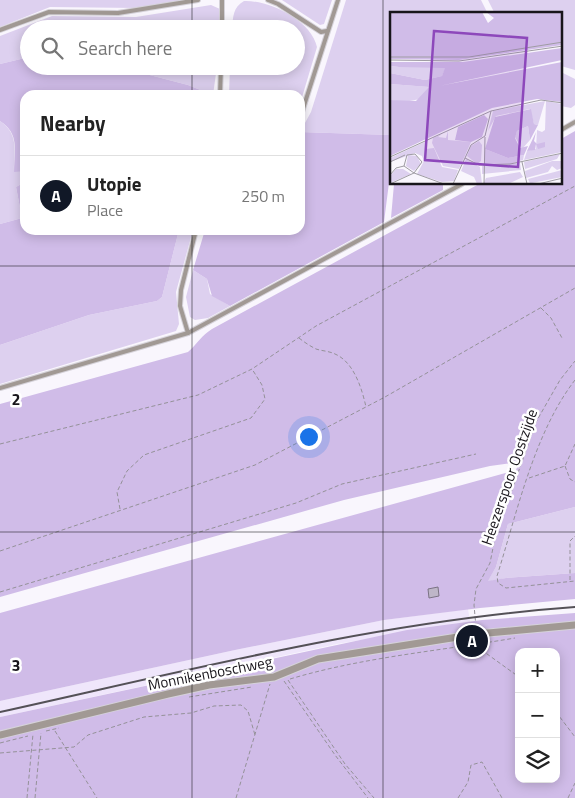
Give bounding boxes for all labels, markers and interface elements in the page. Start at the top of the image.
inset map [390,12,562,185]
search box [20,20,305,75]
text: Search here [78,33,172,62]
icon: search [38,34,66,62]
text: Nearby [40,107,105,139]
text: Utopie [87,169,141,198]
text: A [51,184,61,208]
text: 250 m [241,184,285,208]
text: Place [87,198,123,222]
text: 2 [12,387,20,411]
street label: Heezerspoor Oostzijde [475,406,543,548]
your location [296,424,322,450]
pin: A [456,622,488,660]
map controls [515,648,560,783]
button: + [515,648,560,693]
street label: Monnikenboschweg [146,650,275,696]
text: 3 [12,653,20,677]
button: − [515,693,560,738]
button: layers [515,738,560,783]

